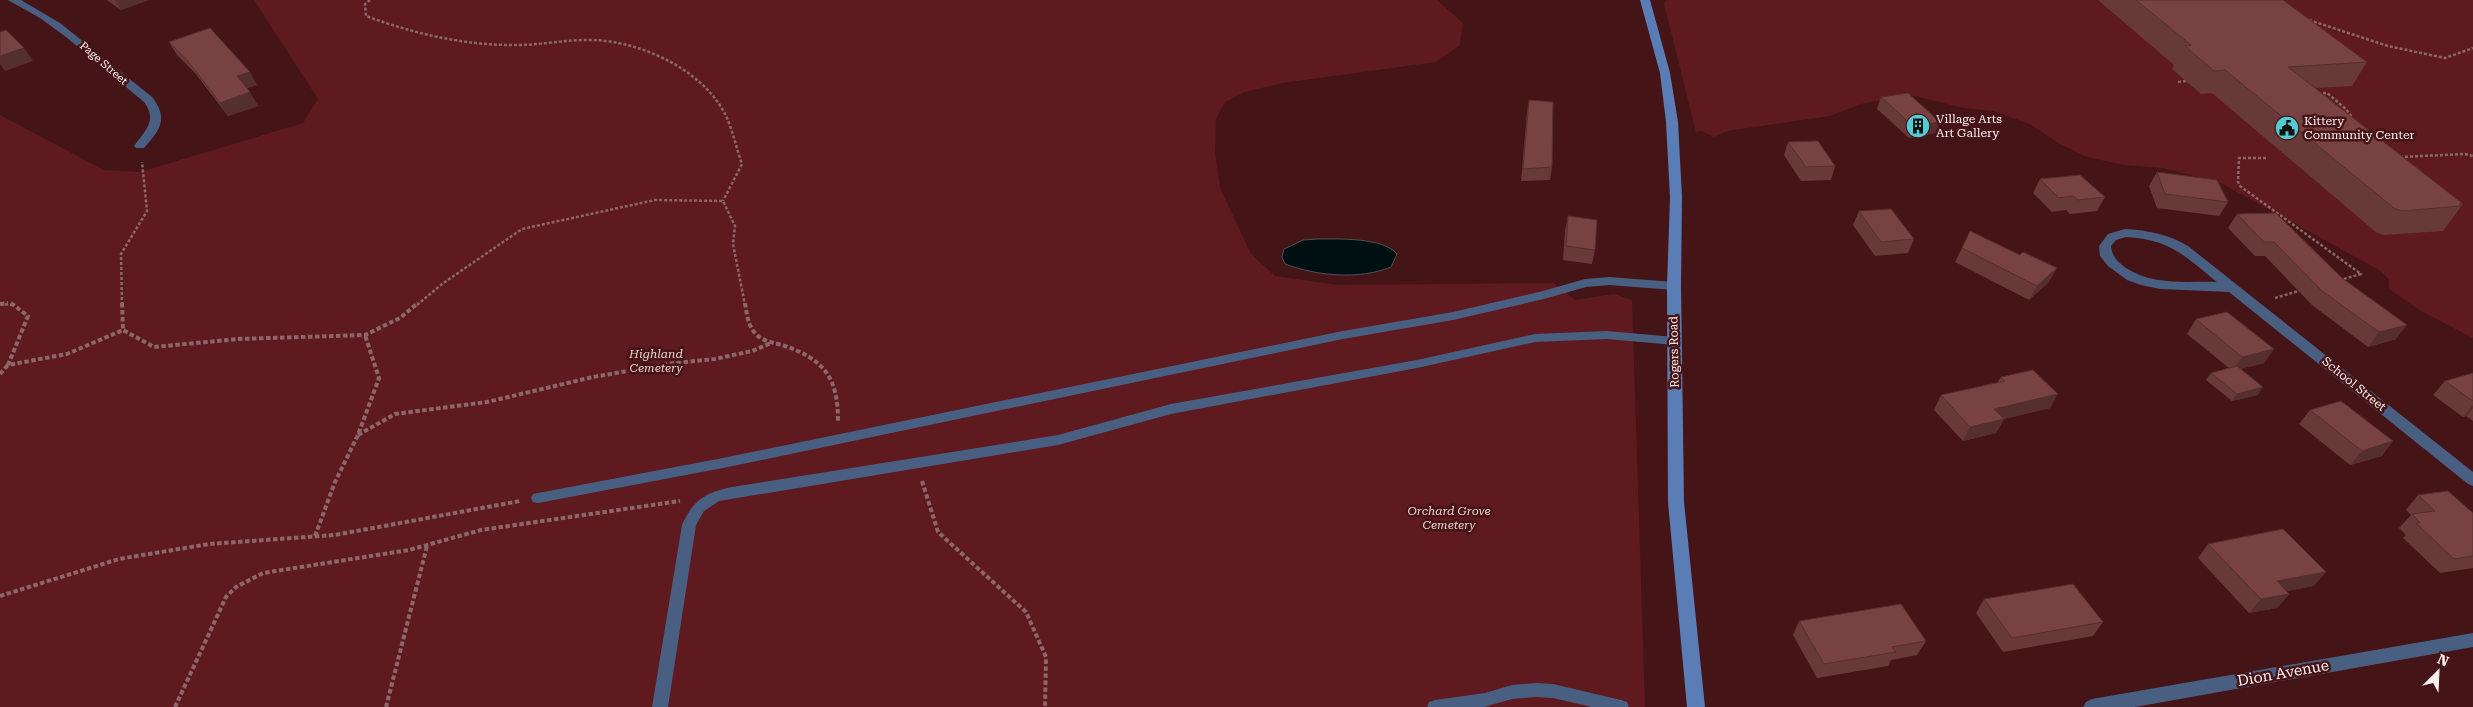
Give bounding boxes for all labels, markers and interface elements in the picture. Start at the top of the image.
street label: Page Street [77,39,130,88]
place label: Village Arts Art Gallery [1936,112,2002,140]
building icon: Village Arts Art Gallery [1905,113,1931,139]
place label: Kittery Community Center [2304,114,2415,142]
public building icon: Kittery Community Center [2274,115,2300,141]
street label: Rogers Road [1666,316,1682,388]
park label: Highland Cemetery [628,347,683,375]
street label: School Street [2319,354,2389,414]
park label: Orchard Grove Cemetery [1407,504,1491,532]
north arrow [2413,647,2463,697]
text: N [2435,651,2452,670]
street label: Dion Avenue [2236,656,2330,690]

